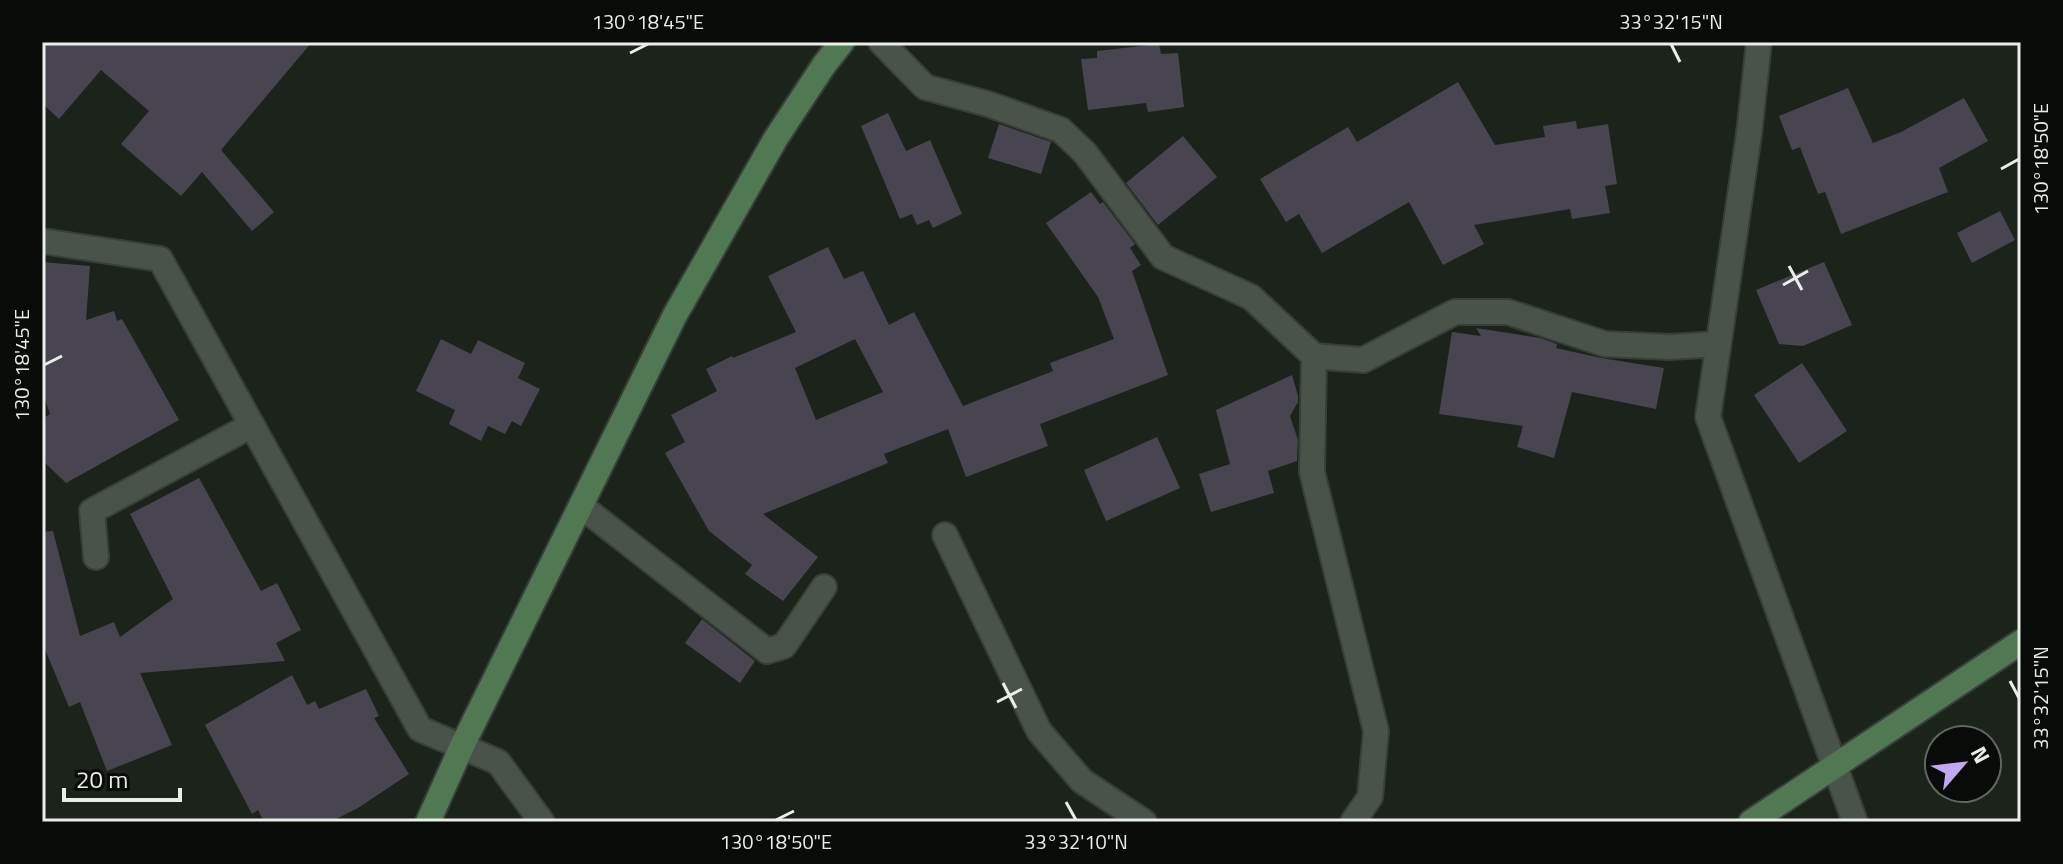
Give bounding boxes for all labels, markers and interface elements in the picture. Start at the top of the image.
text: 130°18'45"E [592,6,704,37]
text: 33°32'15"N [1619,6,1723,37]
text: 130°18'50"E [2025,103,2056,215]
text: 130°18'45"E [6,309,37,421]
text: 33°32'15"N [2025,646,2056,750]
north arrow [1923,724,2003,804]
text: N [1962,740,1999,769]
scale bar [64,752,180,802]
text: 20 m [76,761,128,797]
text: 130°18'50"E [720,826,832,857]
text: 33°32'10"N [1024,826,1128,857]

